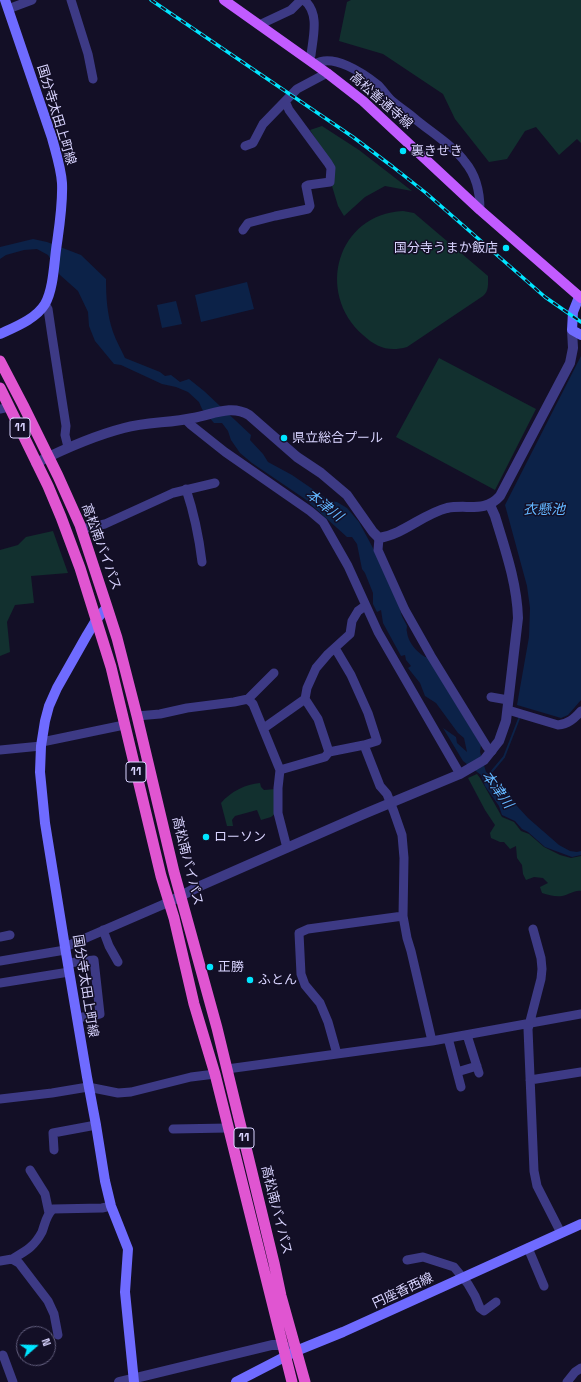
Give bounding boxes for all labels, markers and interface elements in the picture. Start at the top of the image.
street label: 国分寺太田上町線 [33,63,79,167]
street label: 高松善通寺線 [346,70,416,132]
place label: 裏きせき [411,143,463,159]
marker: 裏きせき [398,146,408,156]
place label: 国分寺うまか飯店 [394,240,498,256]
marker: 国分寺うまか飯店 [501,243,511,253]
road number: 11 [10,418,30,438]
place label: 県立総合プール [292,430,383,446]
marker: 県立総合プール [279,433,289,443]
water label: 本津川 [302,486,346,526]
street label: 高松南バイパス [78,502,124,592]
water label: 衣懸池 [523,502,565,518]
road number: 11 [126,762,146,782]
water label: 本津川 [478,768,516,812]
street label: 高松南バイパス [168,815,206,907]
place label: ローソン [214,829,266,845]
marker: ローソン [201,832,211,842]
street label: 国分寺太田上町線 [69,933,101,1039]
place label: 正勝 [218,959,244,975]
marker: 正勝 [205,962,215,972]
place label: ふとん [258,972,297,988]
marker: ふとん [245,975,255,985]
road number: 11 [234,1128,254,1148]
street label: 高松南バイパス [257,1164,295,1256]
street label: 円座香西線 [370,1270,436,1312]
north arrow [16,1326,56,1366]
text: N [38,1336,54,1348]

